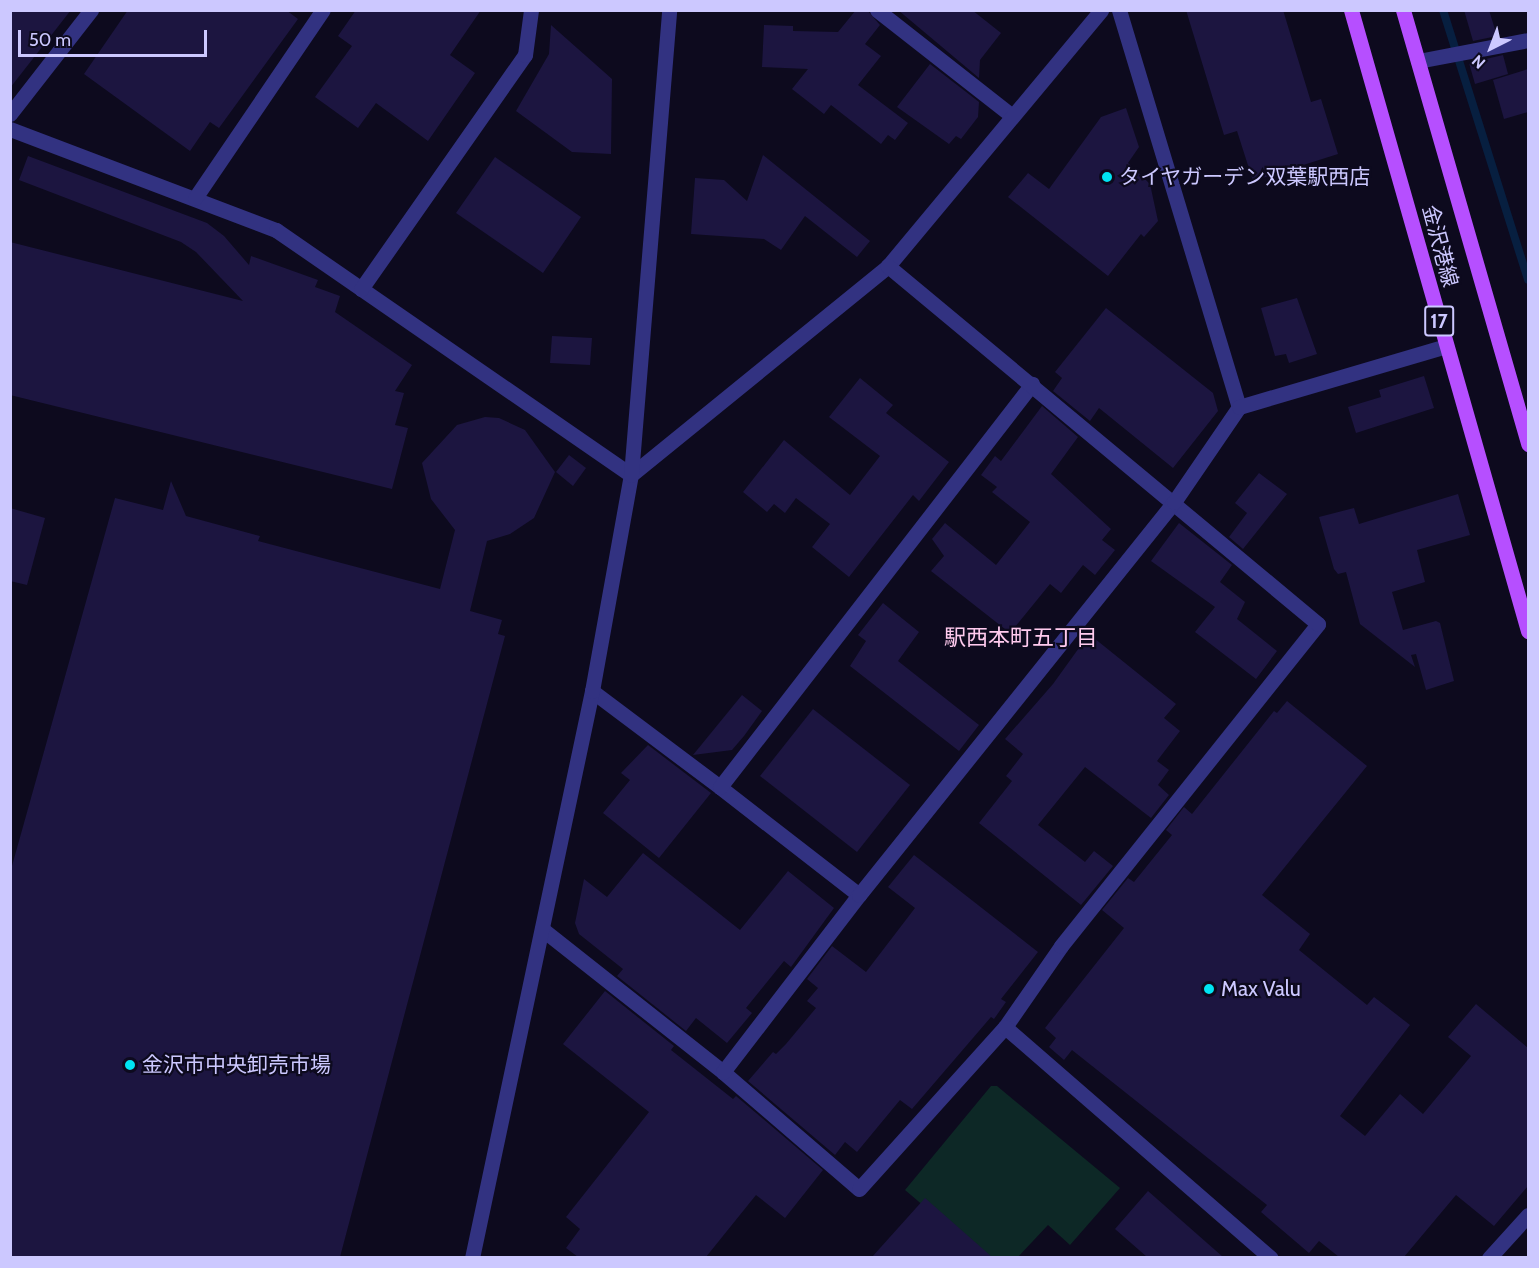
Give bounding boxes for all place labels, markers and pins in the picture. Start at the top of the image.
place label: タイヤガーデン双葉駅西店 [1119,164,1371,190]
marker: タイヤガーデン双葉駅西店 [1100,170,1114,184]
place label: Max Valu [1221,976,1301,1002]
marker: Max Valu [1202,982,1216,996]
place label: 金沢市中央卸売市場 [142,1052,331,1078]
marker: 金沢市中央卸売市場 [123,1058,137,1072]

